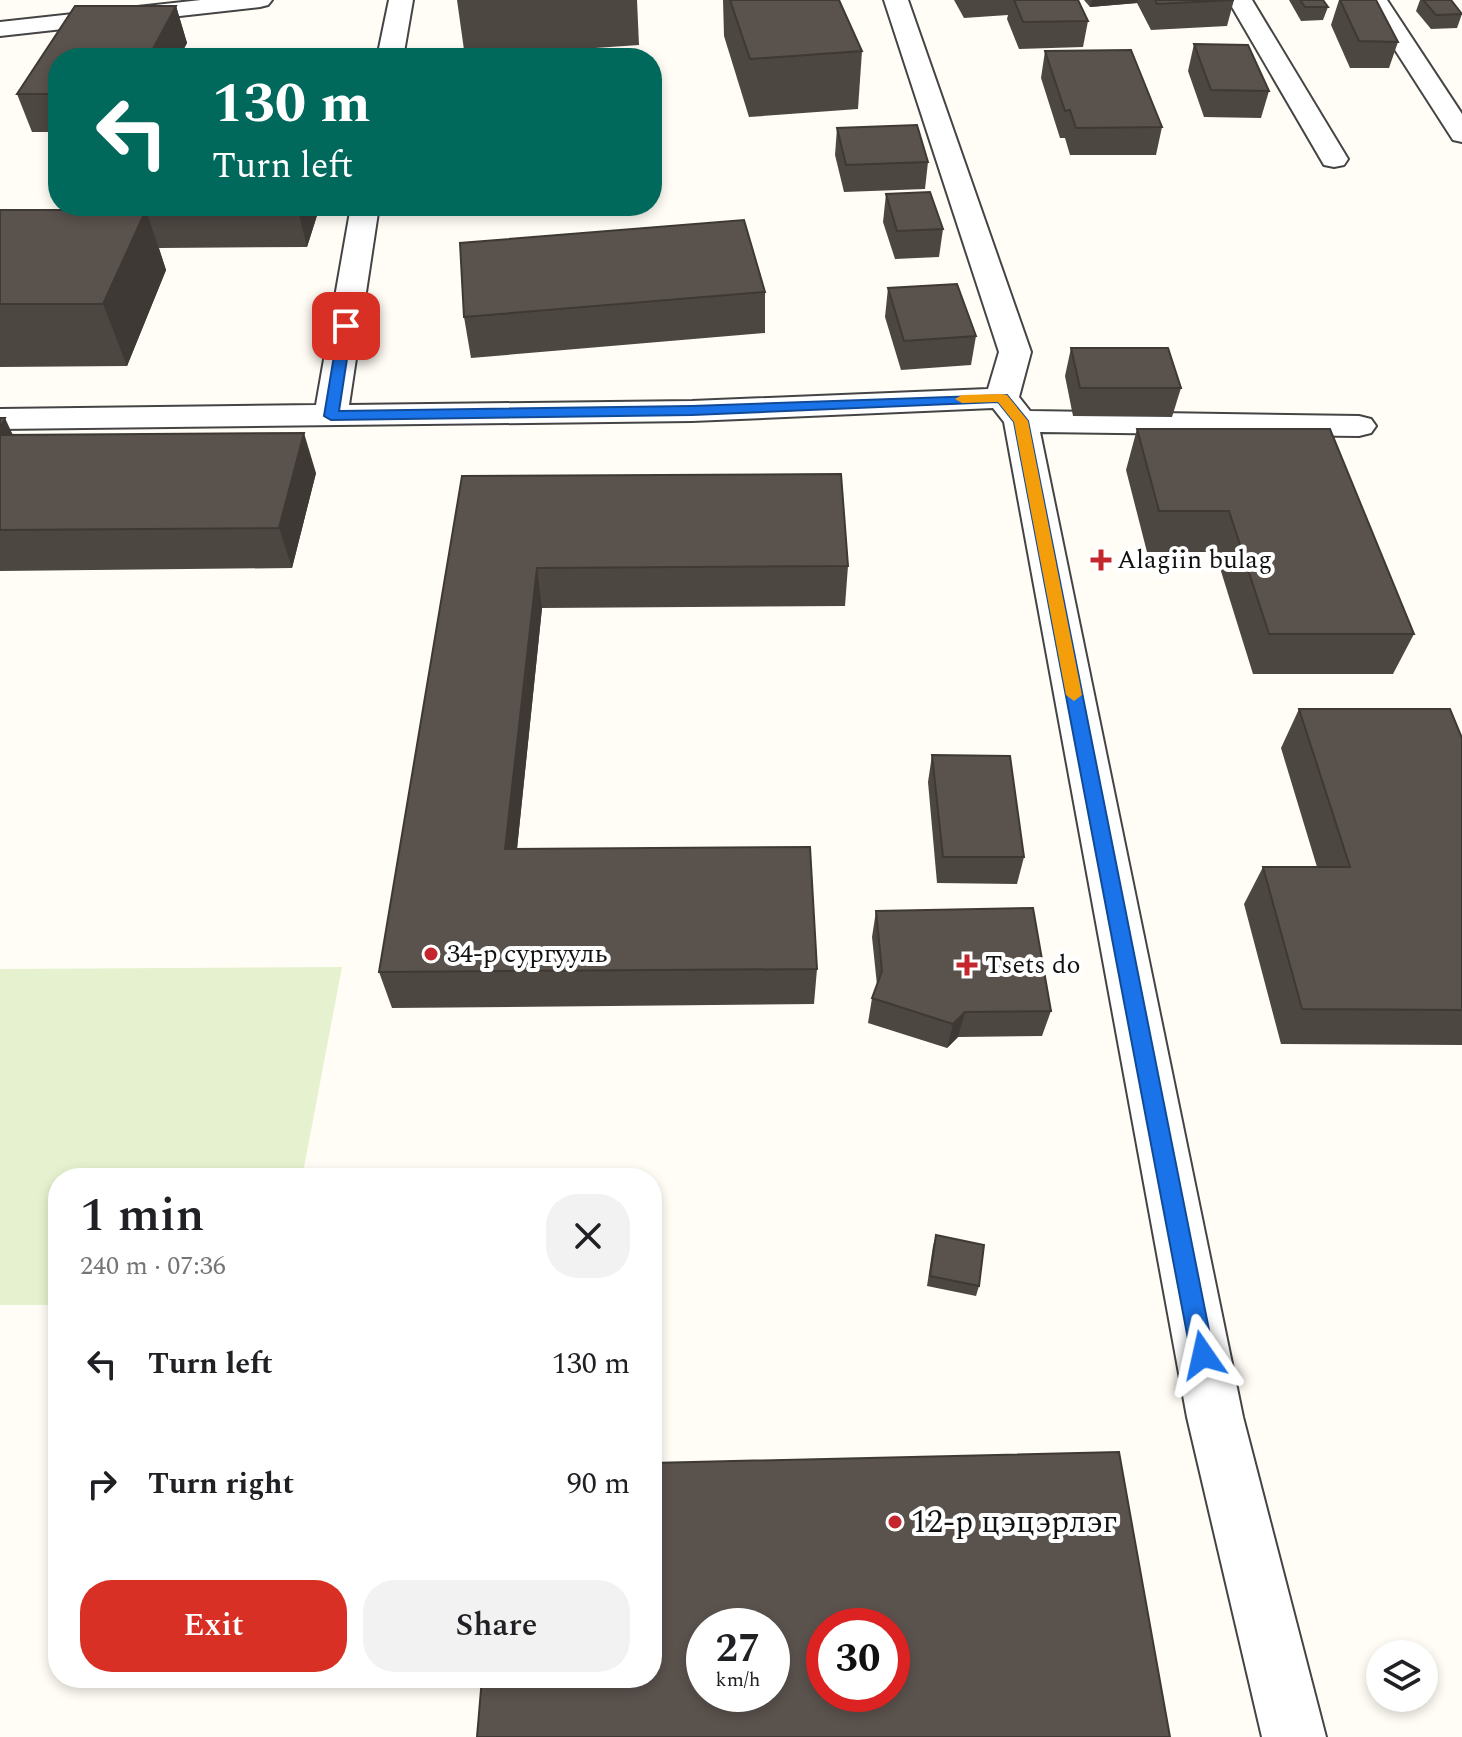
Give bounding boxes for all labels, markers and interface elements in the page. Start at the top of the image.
text: 130 m [212,62,371,147]
icon: left [80,80,184,184]
text: Turn left [212,139,353,194]
pin [312,292,380,360]
icon: arrive [324,304,368,348]
place label: Alagiin bulag [1117,540,1272,580]
marker: Alagiin bulag [1092,551,1110,569]
place label: 34-р сургууль [447,934,607,974]
marker: 34-р сургууль [422,945,440,963]
place label: Tsets do [985,945,1081,985]
marker: Tsets do [956,954,978,976]
text: 1 min [80,1179,205,1252]
button: close [546,1194,630,1278]
text: 240 m · 07:36 [80,1246,226,1286]
position arrow [1161,1313,1245,1397]
text: Turn left [148,1341,273,1387]
text: 130 m [552,1341,630,1387]
icon: left [80,1342,124,1386]
text: Turn right [148,1461,294,1507]
text: 90 m [567,1461,630,1507]
icon: right [80,1462,124,1506]
place label: 12-р цэцэрлэг [911,1498,1117,1547]
marker: 12-р цэцэрлэг [886,1513,904,1531]
button: Exit [80,1580,347,1672]
button: Share [363,1580,630,1672]
speed limit sign: 30 [806,1608,910,1712]
text: 27 [716,1619,760,1680]
map controls [1366,1640,1438,1712]
button: layers [1366,1640,1438,1712]
text: km/h [716,1665,761,1695]

